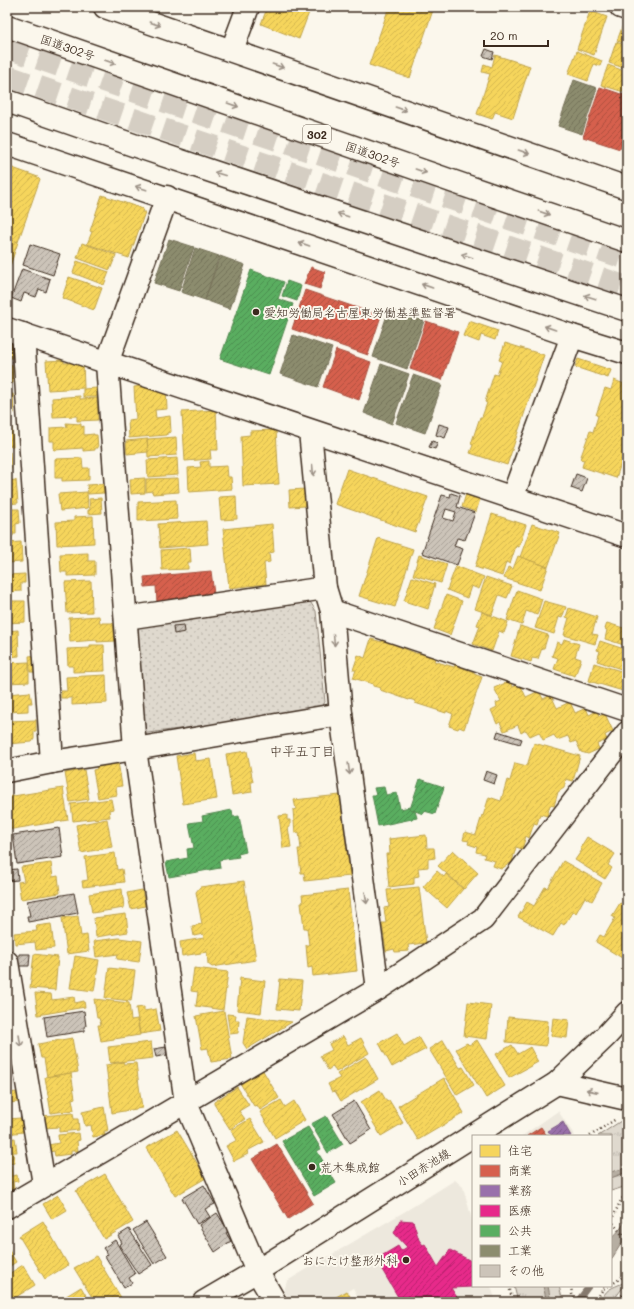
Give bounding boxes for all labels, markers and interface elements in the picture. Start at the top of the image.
one-way arrow [149,21,162,28]
scale bar [484,22,548,48]
text: 20 m [490,27,518,43]
street label: 国道302号 [38,30,98,64]
one-way arrow [103,58,115,66]
one-way arrow [272,63,284,71]
one-way arrow [226,101,238,109]
one-way arrow [394,106,407,113]
road number: 302 [303,125,331,143]
street label: 国道302号 [343,137,403,171]
one-way arrow [517,149,530,156]
one-way arrow [415,167,427,175]
one-way arrow [214,170,227,177]
one-way arrow [135,184,147,192]
one-way arrow [538,210,551,217]
one-way arrow [338,211,350,219]
one-way arrow [298,240,311,247]
one-way arrow [461,252,473,260]
one-way arrow [421,282,434,289]
one-way arrow [584,293,596,301]
place label: 愛知労働局名古屋東労働基準監督署 [264,304,456,320]
marker: 愛知労働局名古屋東労働基準監督署 [251,307,261,317]
one-way arrow [544,324,557,331]
one-way arrow [310,463,317,476]
one-way arrow [331,633,338,646]
district label: 中平五丁目 [269,742,335,759]
one-way arrow [345,762,353,775]
one-way arrow [362,891,370,904]
one-way arrow [16,1035,24,1048]
one-way arrow [586,1086,599,1094]
legend [472,1135,612,1287]
text: 住宅 [508,1142,532,1158]
street label: 小田赤池線 [393,1144,453,1190]
place label: 荒木集成館 [320,1159,380,1175]
marker: 荒木集成館 [307,1162,317,1172]
text: 商業 [508,1162,532,1178]
text: 業務 [508,1182,532,1198]
text: 医療 [508,1202,532,1218]
text: 公共 [508,1222,532,1238]
text: 工業 [508,1242,532,1258]
place label: おにたけ整形外科 [302,1252,398,1268]
marker: おにたけ整形外科 [401,1255,411,1265]
text: その他 [508,1262,544,1278]

